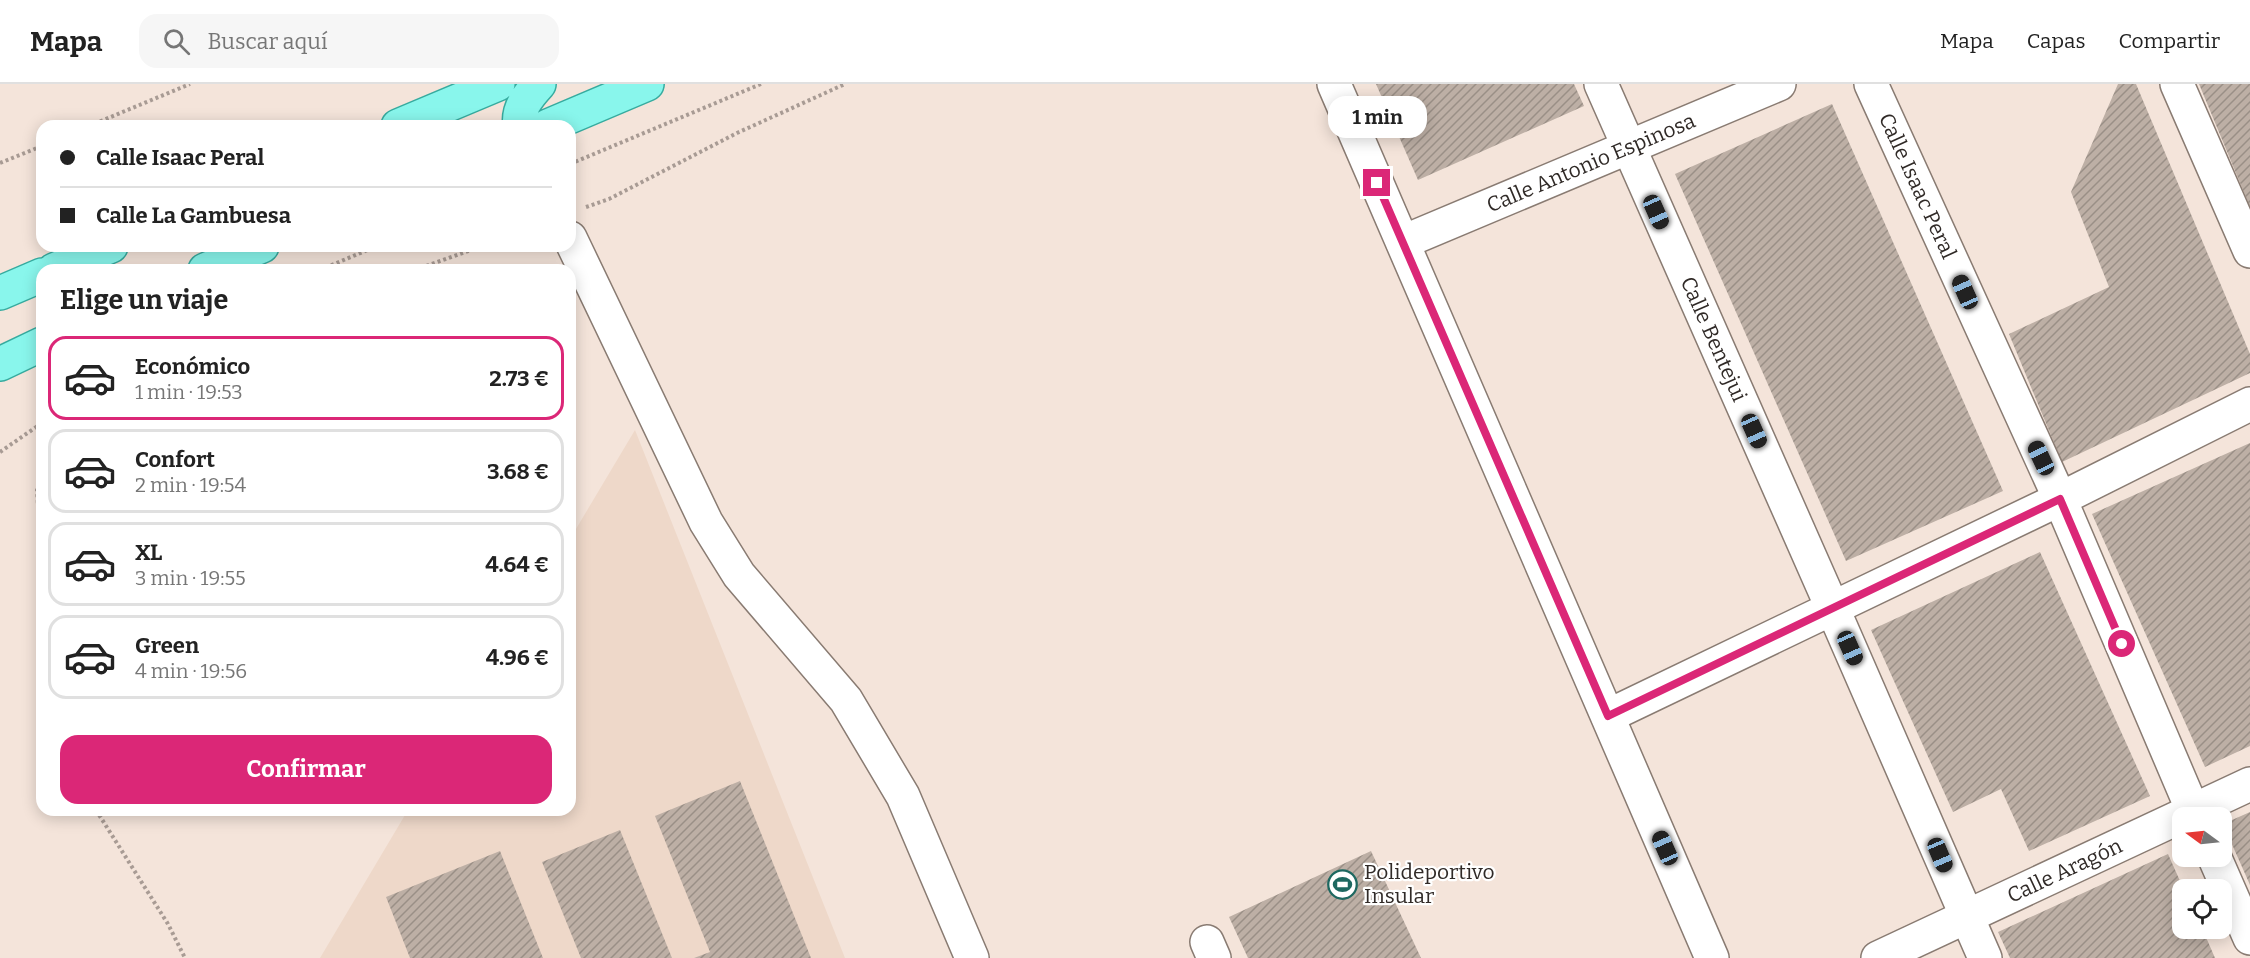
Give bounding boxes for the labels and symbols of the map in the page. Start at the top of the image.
callout: 1 min [1328,96,1426,138]
street label: Calle Antonio Espinosa [1483,107,1700,218]
street label: Calle Isaac Peral [1873,109,1962,263]
route end [1363,169,1390,196]
car [1640,192,1672,232]
car [1949,272,1981,312]
street label: Calle Bentejui [1675,273,1753,406]
car [1738,411,1770,451]
car [2025,438,2057,478]
car [1834,628,1866,668]
route start [2108,630,2135,657]
north arrow [2172,807,2232,867]
car [1649,828,1681,868]
street label: Calle Aragón [2003,833,2126,909]
car [1925,835,1955,875]
place label: Polideportivo Insular [1364,859,1495,909]
sports icon: Polideportivo Insular [1327,868,1359,900]

